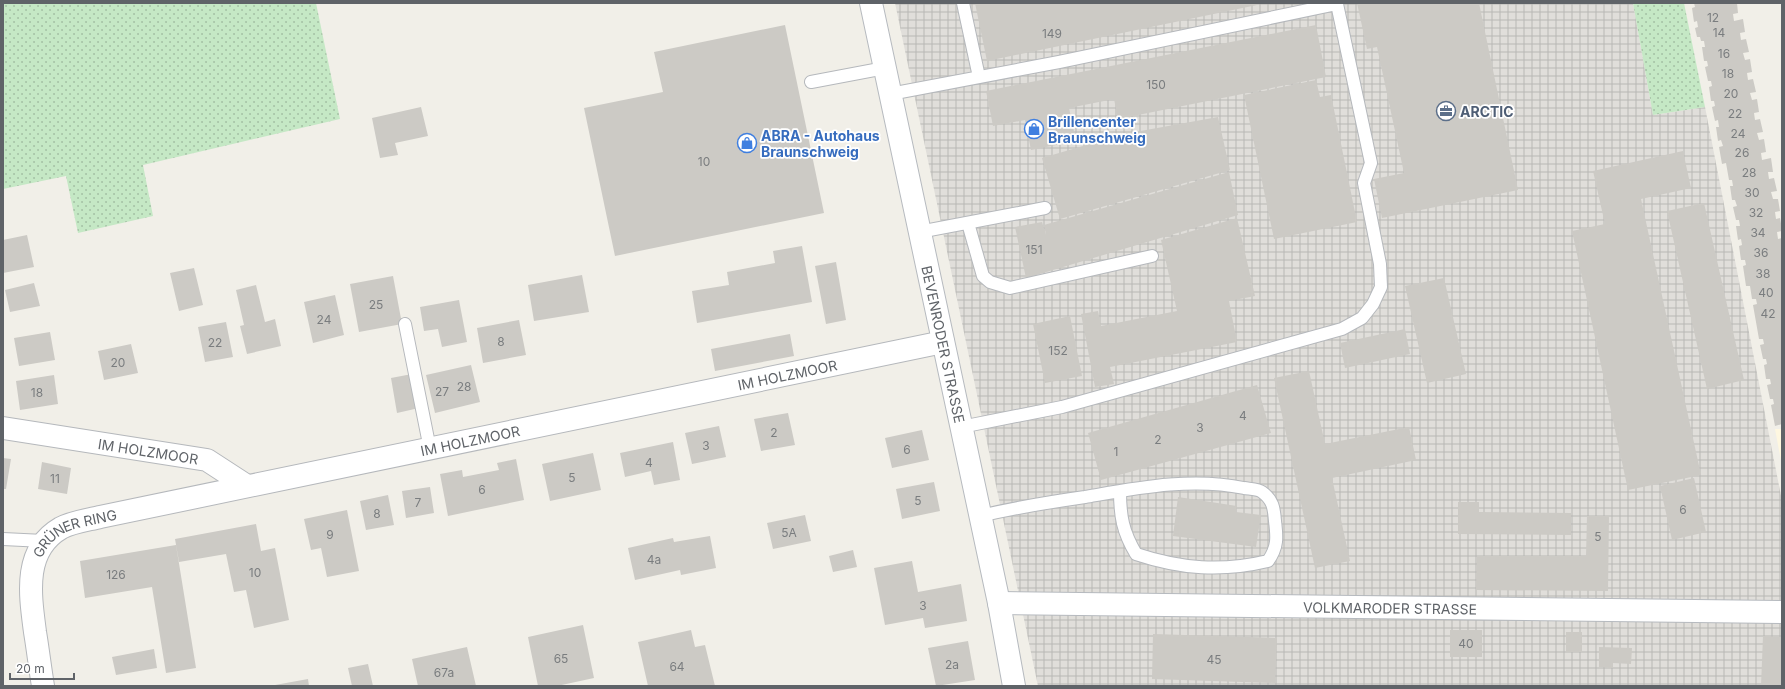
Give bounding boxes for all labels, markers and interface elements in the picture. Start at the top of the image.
house number: 12 [1707,10,1719,25]
house number: 14 [1713,25,1726,40]
house number: 149 [1042,26,1062,41]
house number: 16 [1718,46,1730,61]
house number: 18 [1722,66,1734,81]
house number: 150 [1146,77,1166,92]
house number: 20 [1724,86,1738,101]
office icon: ARCTIC [1435,100,1457,122]
place label: ARCTIC [1460,103,1514,120]
house number: 22 [1728,106,1742,121]
place label: Brillencenter Braunschweig [1048,113,1146,146]
shop icon: Brillencenter Braunschweig [1023,118,1045,140]
house number: 24 [1731,126,1746,141]
place label: ABRA - Autohaus Braunschweig [761,127,880,160]
shop icon: ABRA - Autohaus Braunschweig [736,132,758,154]
house number: 26 [1735,145,1749,160]
house number: 10 [698,154,710,169]
house number: 28 [1742,165,1756,180]
house number: 30 [1745,185,1759,200]
house number: 32 [1749,205,1763,220]
house number: 34 [1750,225,1766,240]
house number: 151 [1025,242,1043,257]
house number: 36 [1754,245,1768,260]
street label: BEVENRODER STRASSE [919,264,969,425]
house number: 38 [1756,266,1770,281]
house number: 40 [1758,285,1774,300]
house number: 25 [369,297,383,312]
house number: 42 [1760,306,1776,321]
house number: 24 [317,312,332,327]
house number: 8 [497,334,505,349]
house number: 22 [208,335,222,350]
house number: 152 [1048,343,1068,358]
house number: 20 [111,355,125,370]
street label: IM HOLZMOOR [736,356,839,393]
house number: 28 [457,379,471,394]
house number: 27 [435,384,449,399]
house number: 18 [31,385,43,400]
house number: 4 [1239,408,1247,423]
house number: 3 [1196,420,1204,435]
street label: IM HOLZMOOR [419,422,521,459]
house number: 2 [770,425,778,440]
house number: 2 [1154,432,1162,447]
street label: IM HOLZMOOR [97,435,200,467]
house number: 3 [702,438,710,453]
house number: 6 [903,442,911,457]
house number: 1 [1114,444,1118,459]
house number: 4 [645,455,653,470]
house number: 5 [568,470,576,485]
house number: 11 [50,471,60,486]
house number: 6 [478,482,486,497]
house number: 5 [914,493,922,508]
house number: 7 [415,495,422,510]
house number: 6 [1679,502,1687,517]
street label: GRÜNER RING [28,505,118,560]
house number: 8 [373,506,381,521]
house number: 5A [781,525,797,540]
house number: 9 [326,527,334,542]
house number: 5 [1594,529,1602,544]
house number: 4a [647,552,661,567]
house number: 10 [249,565,261,580]
house number: 126 [106,567,126,582]
house number: 3 [919,598,927,613]
street label: VOLKMARODER STRASSE [1303,598,1477,617]
house number: 40 [1458,636,1474,651]
house number: 65 [554,651,568,666]
house number: 45 [1206,652,1222,667]
scale bar [10,655,74,681]
house number: 2a [945,657,959,672]
house number: 64 [669,659,685,674]
text: 20 m [16,661,45,676]
house number: 67a [434,665,454,680]

